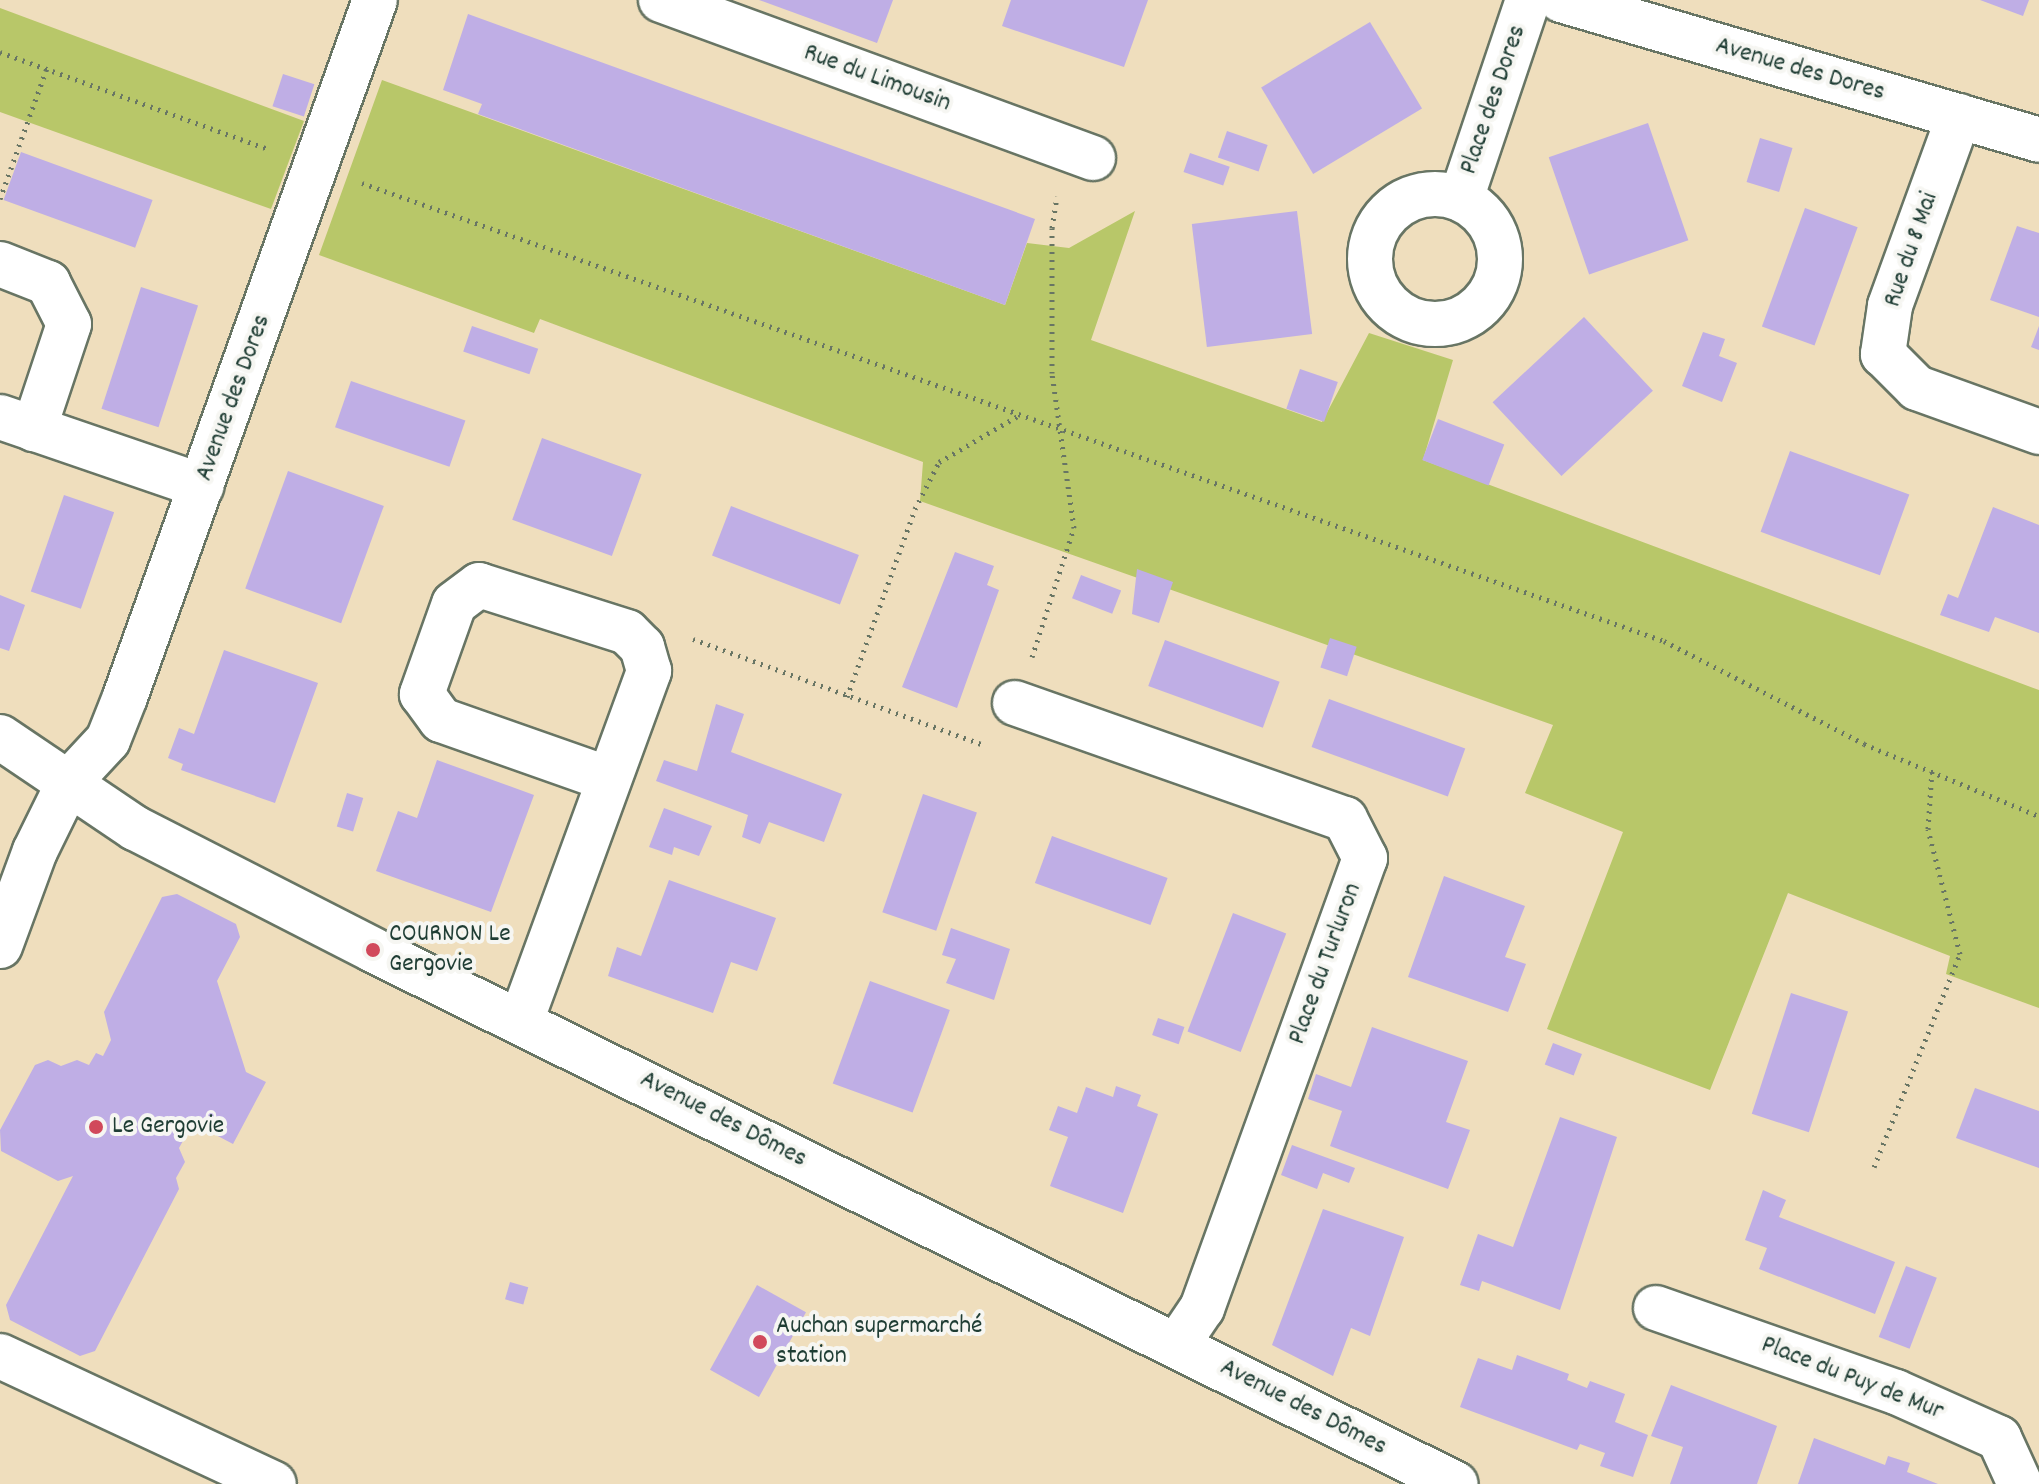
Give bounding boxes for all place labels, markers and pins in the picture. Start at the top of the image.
place label: COURNON Le Gergovie [389,919,511,980]
marker: COURNON Le Gergovie [364,941,382,959]
place label: Le Gergovie [112,1111,224,1143]
marker: Le Gergovie [87,1118,105,1136]
place label: Auchan supermarché station [776,1311,982,1372]
marker: Auchan supermarché station [751,1333,769,1351]

